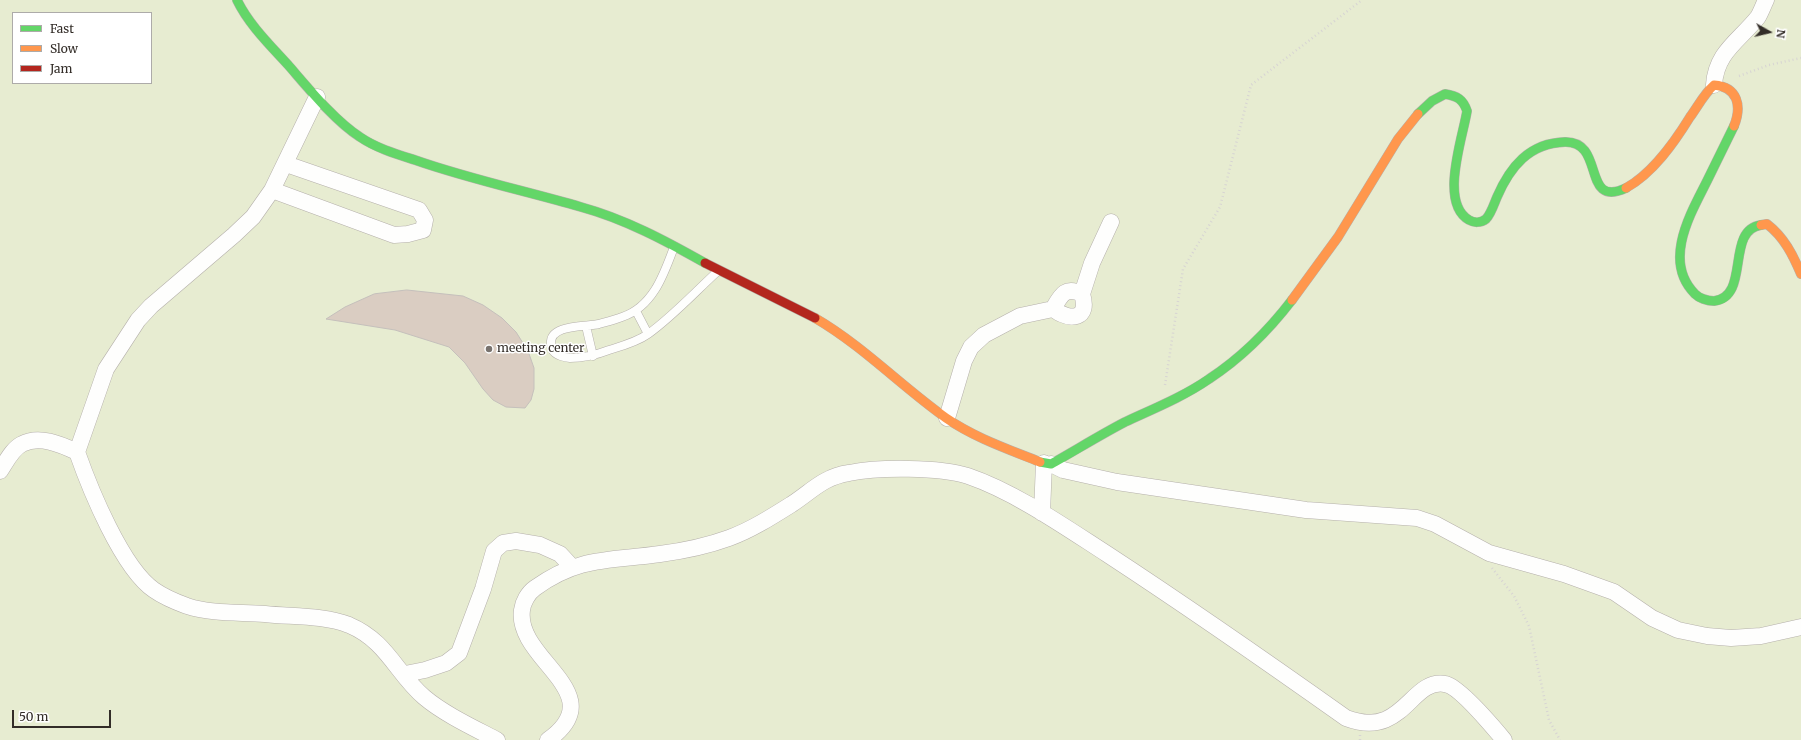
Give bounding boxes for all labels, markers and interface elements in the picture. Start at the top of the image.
legend [12,12,152,84]
north arrow [1749,12,1789,52]
text: Fast [50,21,74,36]
text: N [1773,28,1788,39]
text: Slow [50,41,78,56]
text: Jam [50,61,72,76]
place label: meeting center [497,342,584,356]
marker: meeting center [484,344,494,354]
scale bar [14,702,113,728]
text: 50 m [19,709,48,724]

